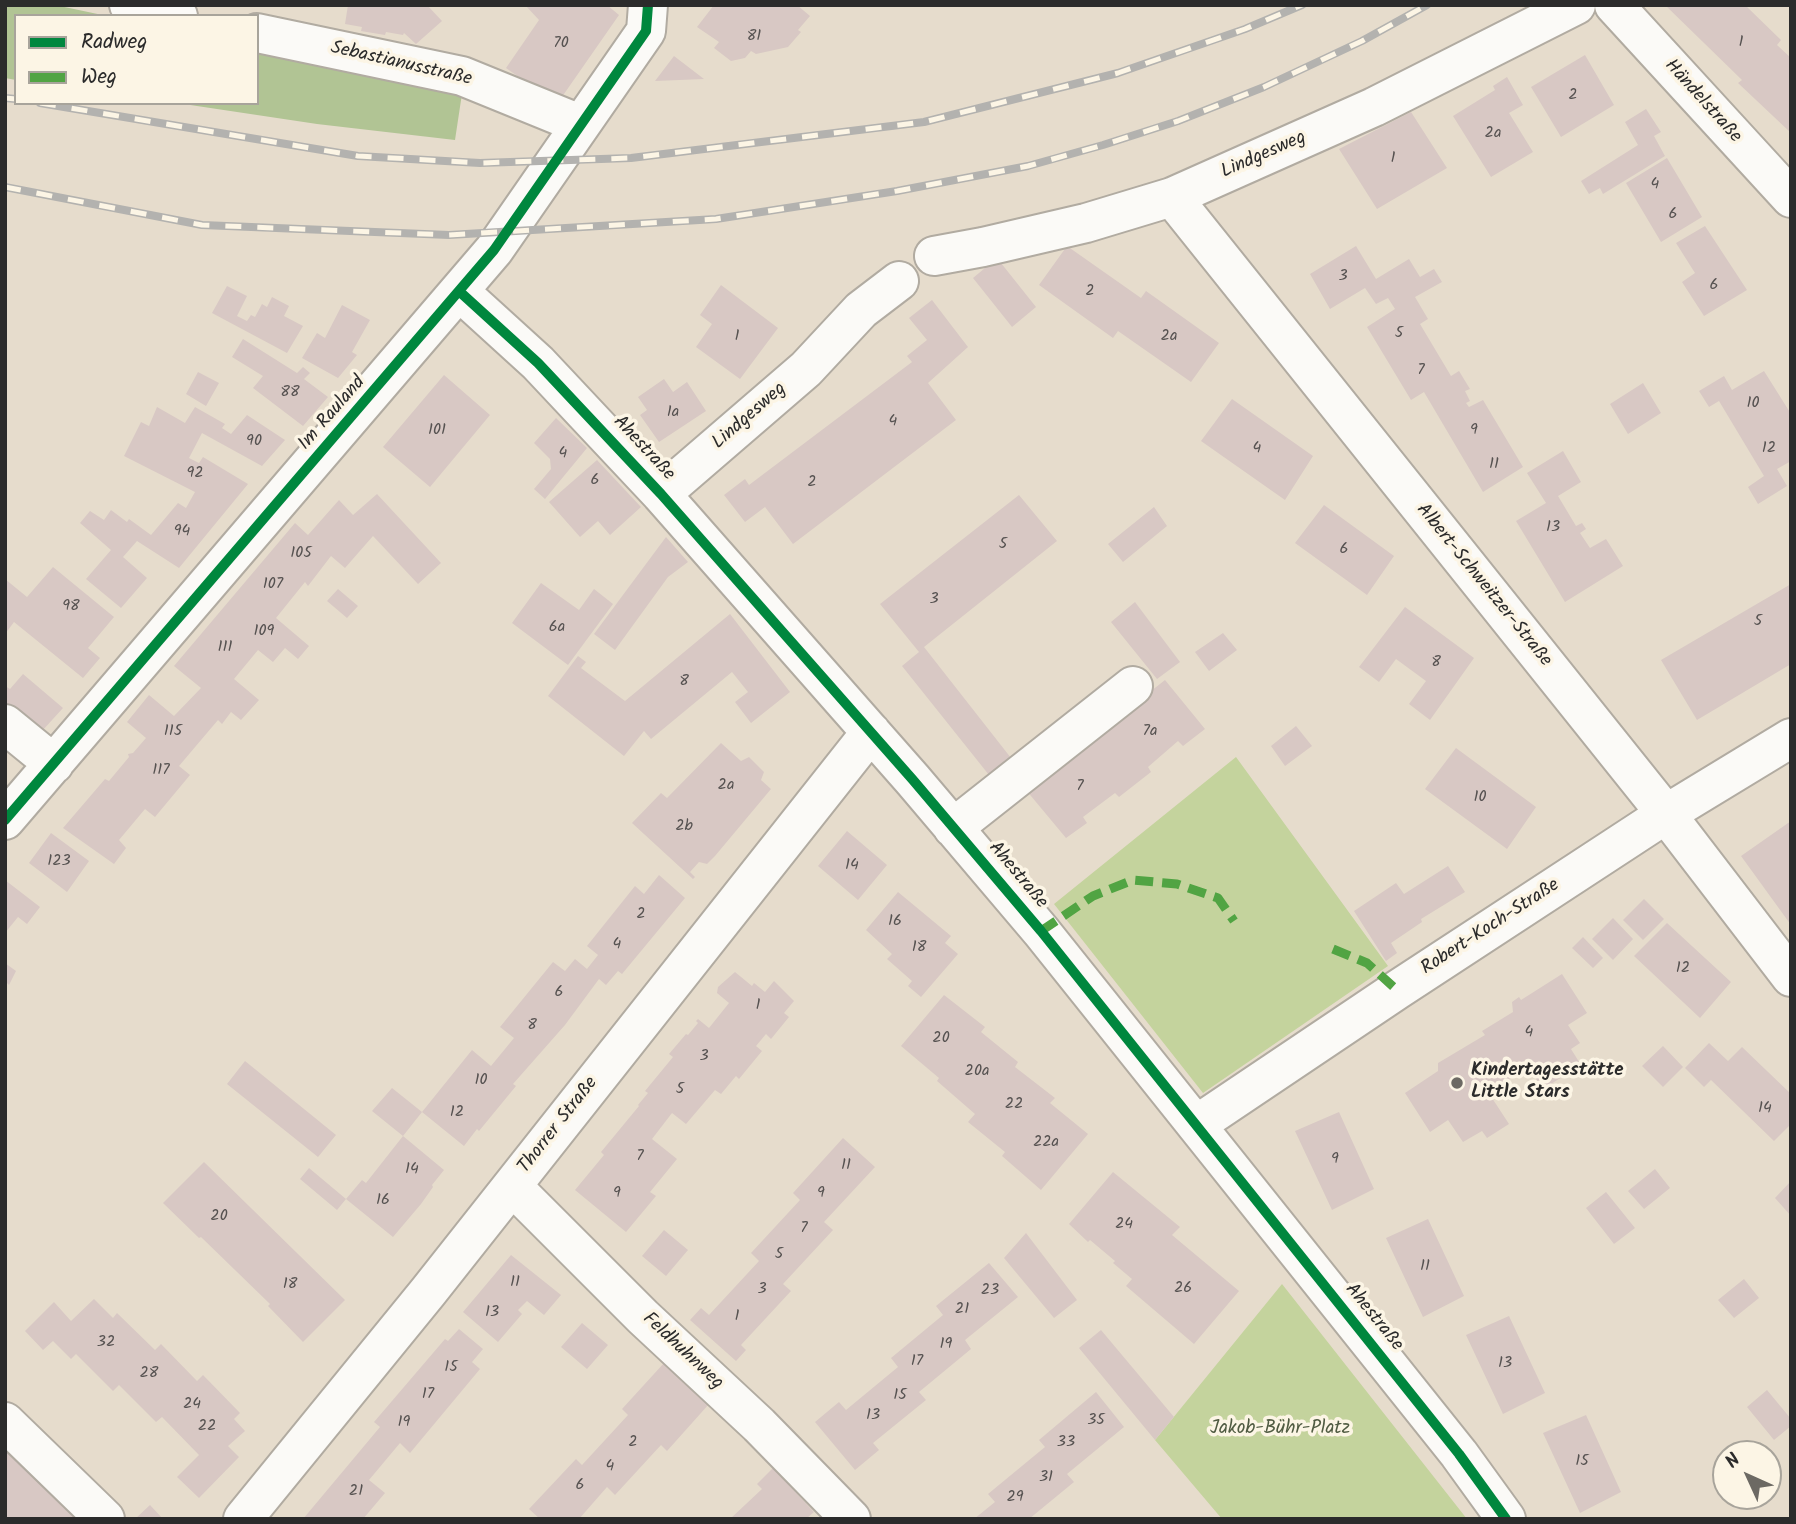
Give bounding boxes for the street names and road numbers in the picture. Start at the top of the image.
street label: Sebastianusstraße [328,38,474,92]
street label: Händelstraße [1658,55,1746,149]
street label: Lindgesweg [1218,127,1310,185]
street label: Im Rauland [295,372,371,456]
street label: Lindgesweg [708,379,792,455]
street label: Ahestraße [607,412,679,486]
street label: Albert-Schweitzer-Straße [1410,500,1556,672]
street label: Ahestraße [982,838,1052,914]
street label: Robert-Koch-Straße [1418,875,1564,981]
street label: Thorrer Straße [514,1073,604,1179]
street label: Ahestraße [1339,1280,1407,1356]
street label: Feldhuhnweg [637,1309,727,1395]

